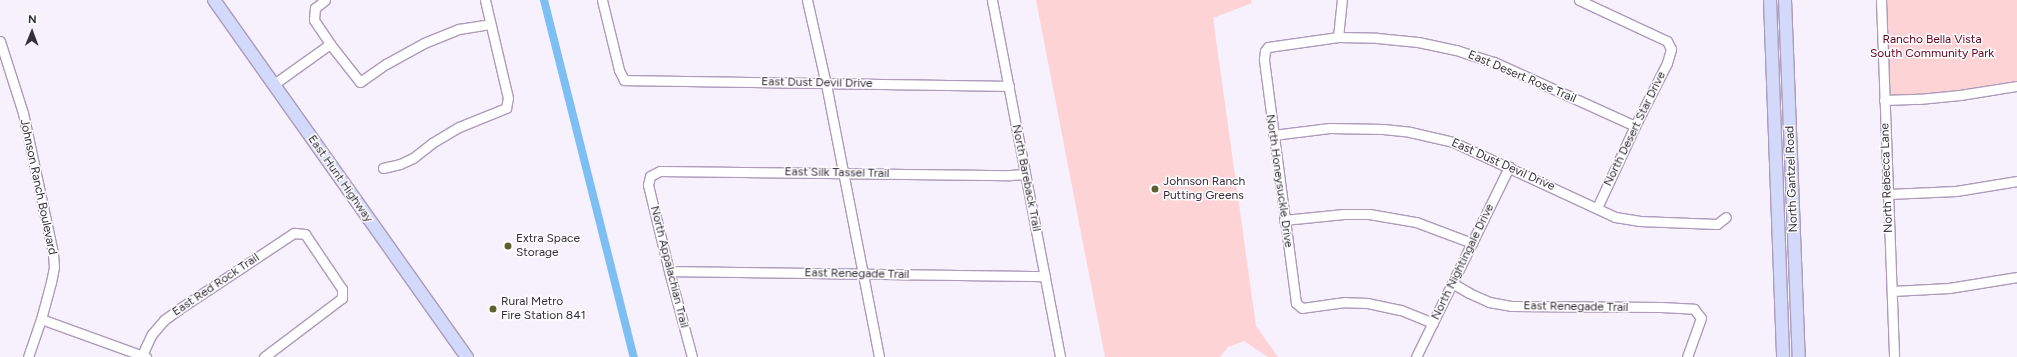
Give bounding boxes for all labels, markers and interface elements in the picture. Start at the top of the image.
north arrow [12,12,52,52]
text: N [28,13,37,26]
park label: Rancho Bella Vista South Community Park [1870,33,1994,61]
street label: East Desert Rose Trail [1466,48,1578,106]
street label: North Desert Star Drive [1601,69,1669,189]
street label: East Dust Devil Drive [761,75,873,91]
street label: North Honeysuckle Drive [1263,113,1295,249]
street label: Johnson Ranch Boulevard [17,118,59,256]
street label: North Bareback Trail [1009,123,1043,233]
street label: North Rebecca Lane [1878,123,1896,233]
street label: North Gantzel Road [1783,125,1801,233]
street label: East Hunt Highway [304,133,376,225]
street label: East Dust Devil Drive [1449,136,1557,194]
street label: East Silk Tassel Trail [784,165,890,181]
place label: Johnson Ranch Putting Greens [1163,175,1245,203]
marker: Johnson Ranch Putting Greens [1150,184,1160,194]
street label: North Nightingale Drive [1429,202,1497,322]
street label: North Appalachian Trail [647,205,691,329]
place label: Extra Space Storage [516,232,580,260]
marker: Extra Space Storage [503,241,513,251]
street label: East Red Rock Trail [170,251,262,319]
street label: East Renegade Trail [804,266,910,282]
place label: Rural Metro Fire Station 841 [501,295,586,323]
street label: East Renegade Trail [1523,299,1629,315]
marker: Rural Metro Fire Station 841 [488,304,498,314]

